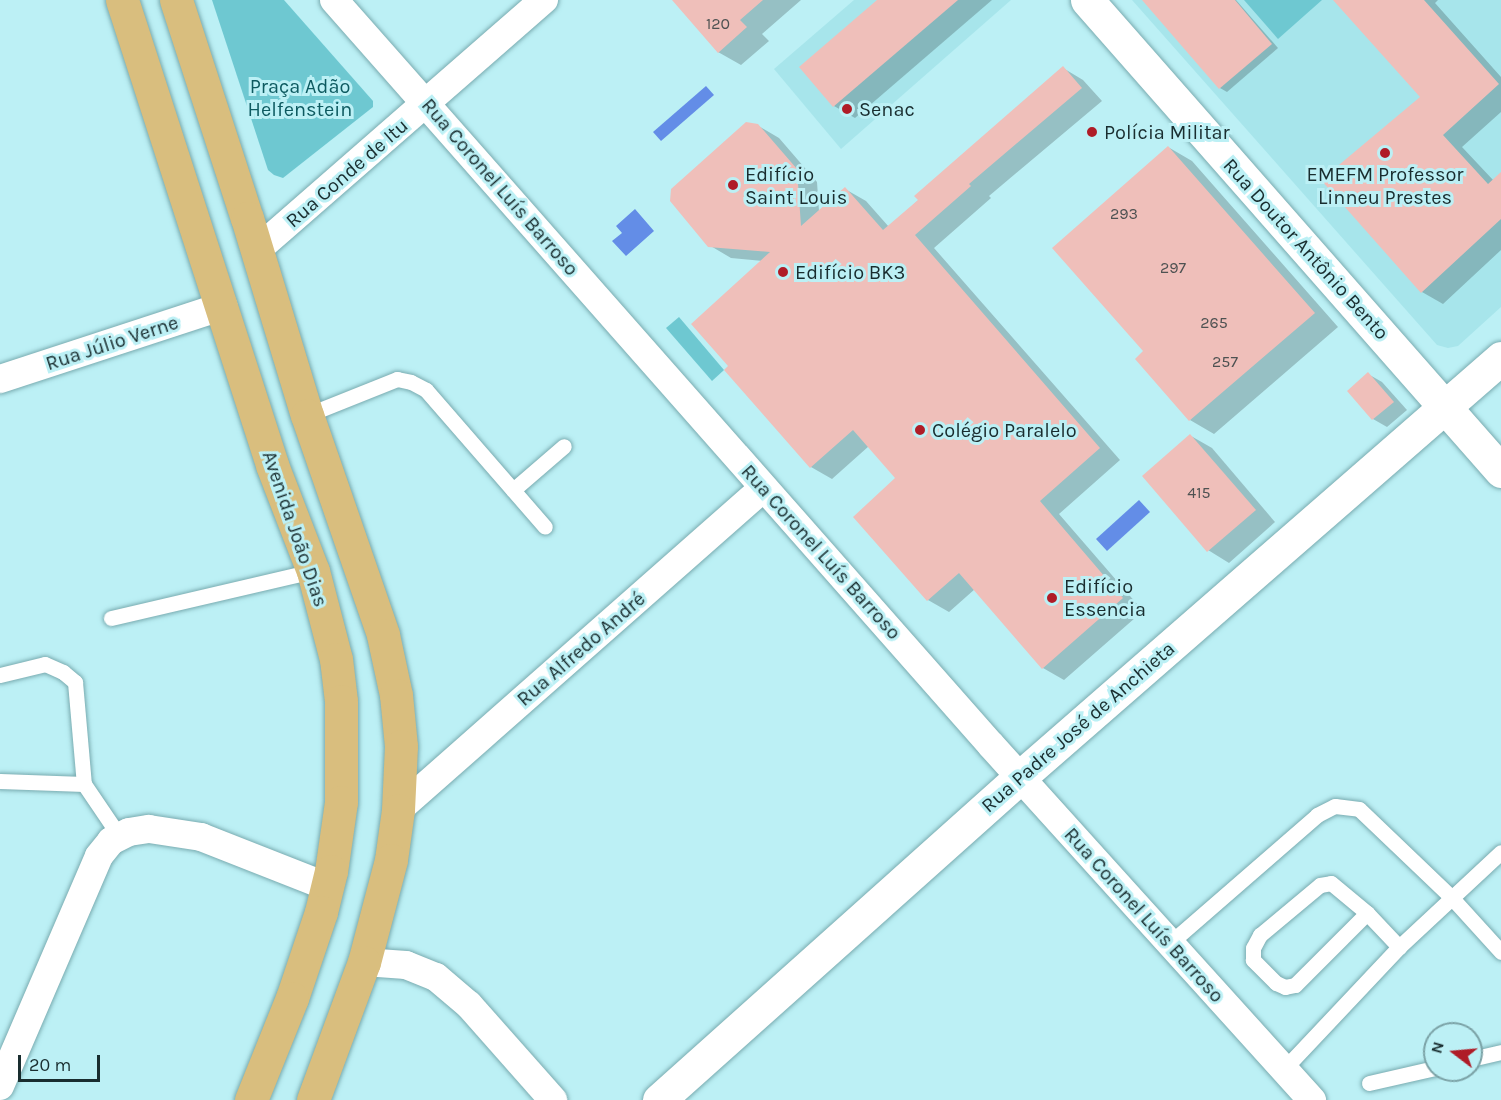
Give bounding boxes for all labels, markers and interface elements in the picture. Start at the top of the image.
house number: 120 [706,14,730,34]
park label: Praça Adão Helfenstein [248,75,352,122]
street label: Rua Coronel Luís Barroso [416,93,584,281]
place label: Senac [859,97,915,121]
marker: Senac [840,102,854,116]
street label: Rua Conde de Itu [281,113,413,233]
place label: Polícia Militar [1104,120,1230,144]
marker: Polícia Militar [1085,125,1099,139]
marker: EMEFM Professor Linneu Prestes [1378,146,1392,160]
street label: Rua Doutor Antônio Bento [1218,153,1394,345]
place label: Edifício Saint Louis [745,162,847,209]
place label: EMEFM Professor Linneu Prestes [1306,162,1464,209]
marker: Edifício Saint Louis [726,178,740,192]
house number: 293 [1110,204,1138,224]
house number: 297 [1160,258,1186,278]
place label: Edifício BK3 [795,260,905,284]
marker: Edifício BK3 [776,265,790,279]
street label: Rua Júlio Verne [43,310,181,376]
house number: 265 [1200,313,1228,333]
house number: 257 [1212,352,1238,372]
place label: Colégio Paralelo [932,418,1077,442]
marker: Colégio Paralelo [913,423,927,437]
street label: Avenida João Dias [257,448,333,610]
street label: Rua Coronel Luís Barroso [736,460,906,644]
house number: 415 [1187,483,1211,503]
place label: Edifício Essencia [1064,574,1146,621]
street label: Rua Alfredo André [512,587,650,711]
marker: Edifício Essencia [1045,591,1059,605]
street label: Rua Padre José de Anchieta [976,636,1180,818]
street label: Rua Coronel Luís Barroso [1059,823,1229,1007]
north arrow [1423,1022,1483,1082]
text: N [1426,1039,1448,1056]
scale bar [21,1043,104,1081]
text: 20 m [29,1054,71,1076]

